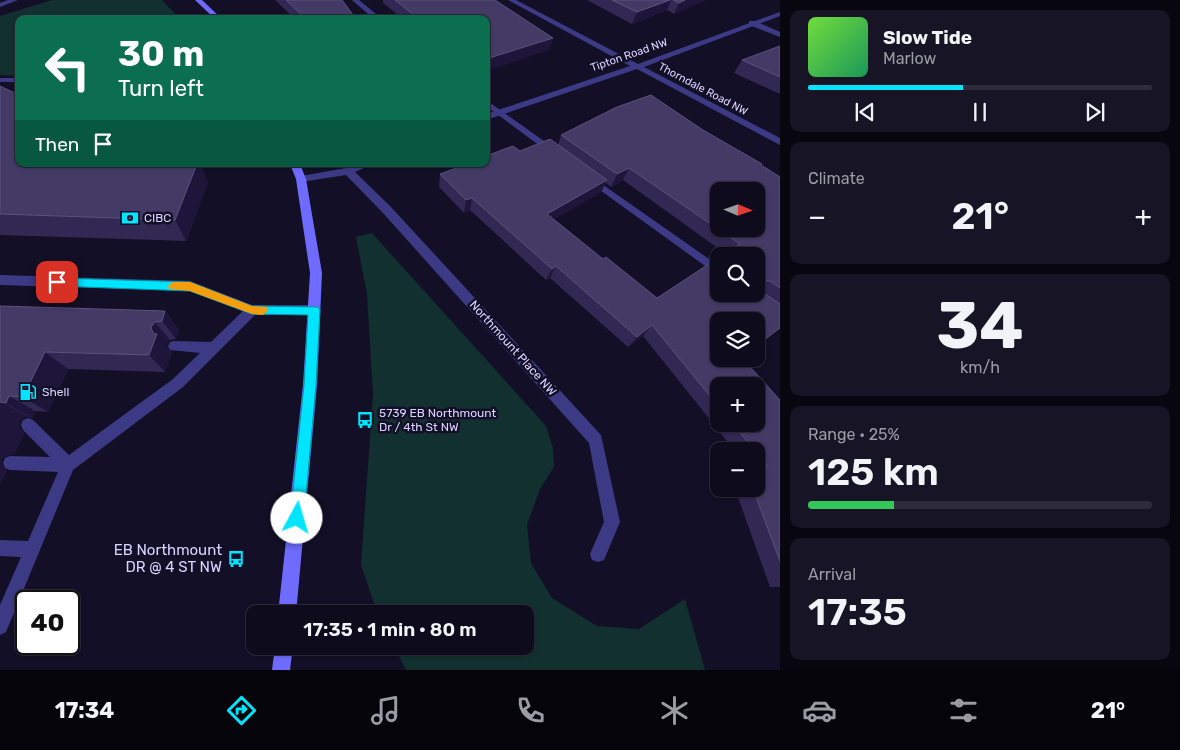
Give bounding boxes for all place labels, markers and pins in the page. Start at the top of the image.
bank icon: CIBC [120,208,140,228]
place label: CIBC [144,211,171,225]
pin [36,261,78,303]
fuel station icon: Shell [18,382,38,402]
place label: Shell [42,385,69,399]
place label: 5739 EB Northmount Dr / 4th St NW [379,406,497,434]
bus stop icon: 5739 EB Northmount Dr / 4th St NW [355,410,375,430]
place label: EB Northmount DR @ 4 ST NW [114,541,222,576]
bus stop icon: EB Northmount DR @ 4 ST NW [226,549,246,569]

